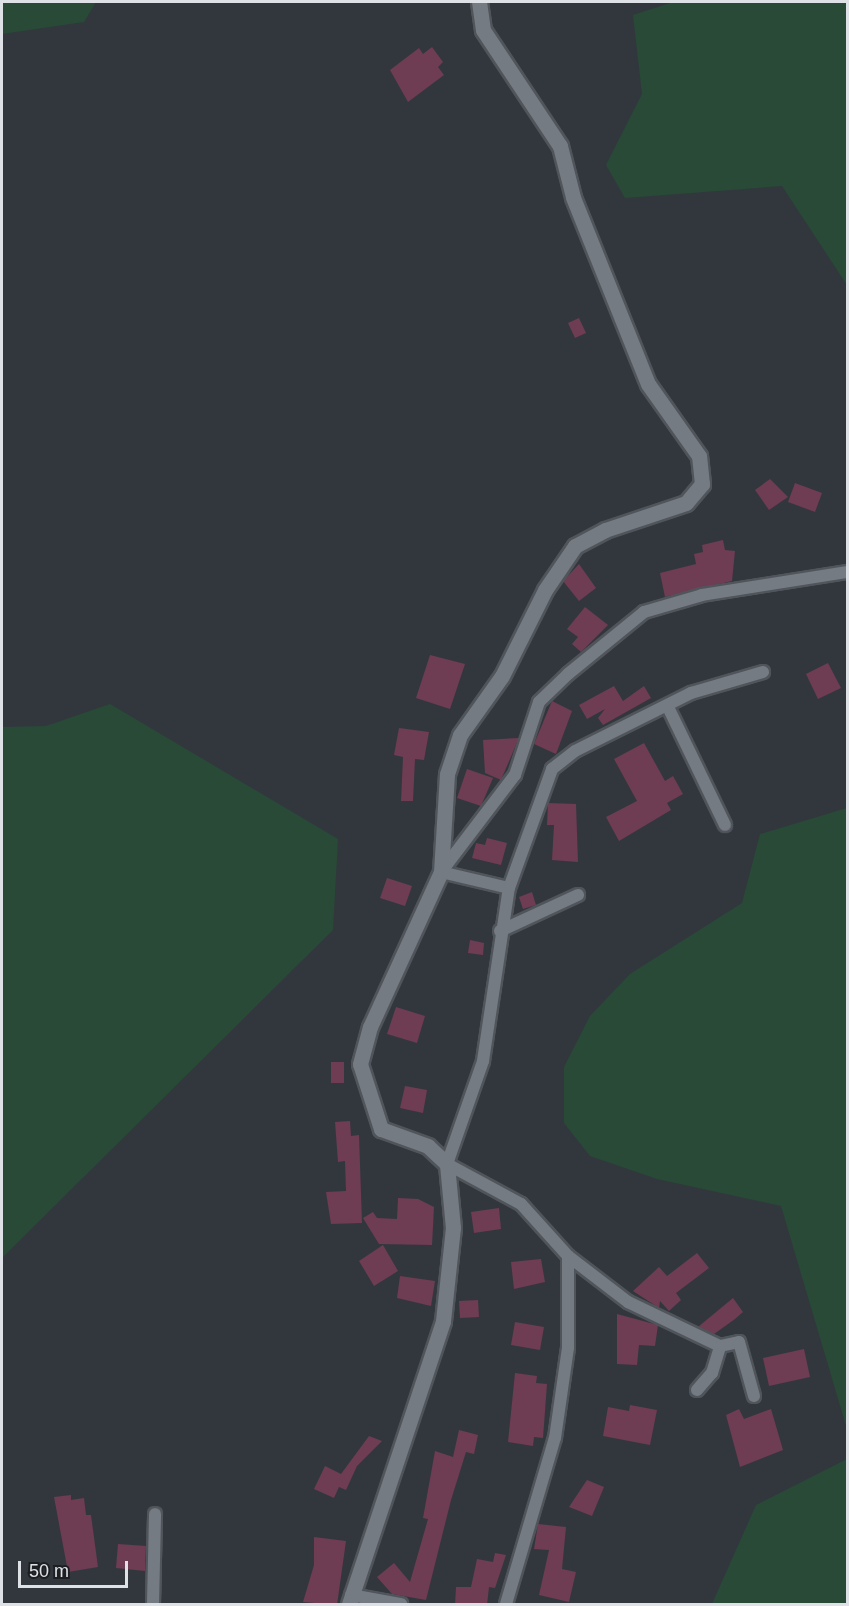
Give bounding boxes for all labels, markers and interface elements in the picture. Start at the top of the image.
scale bar [21,1549,130,1587]
text: 50 m [29,1561,69,1581]

